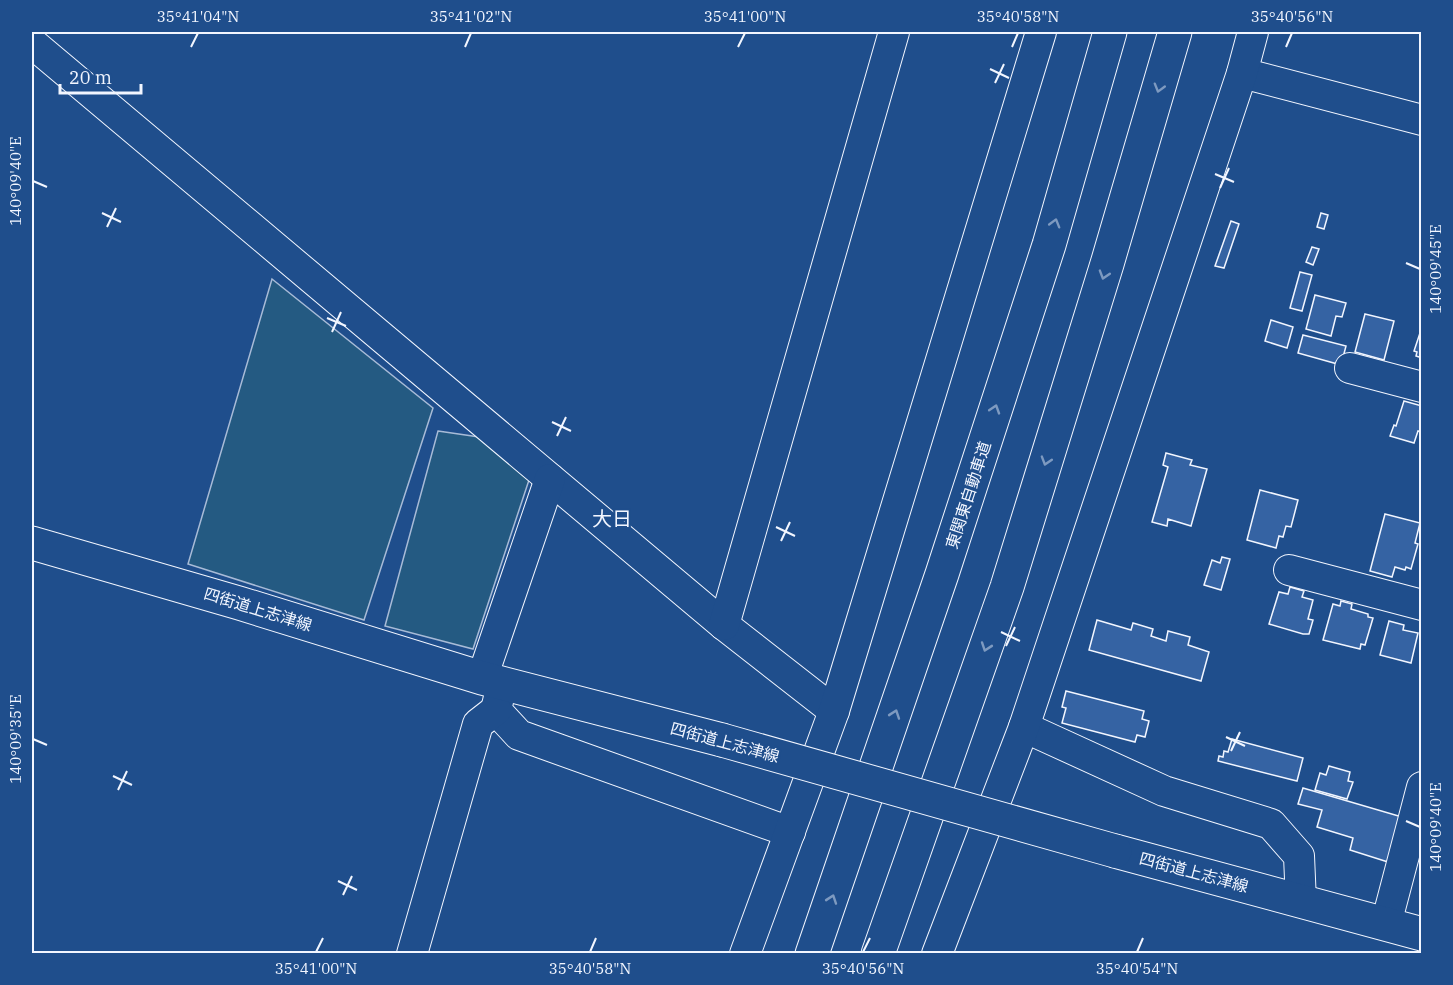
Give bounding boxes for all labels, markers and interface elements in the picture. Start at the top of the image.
text: 35°41'04"N [157,7,239,26]
text: 35°41'02"N [430,7,512,26]
text: 35°41'00"N [704,7,786,26]
text: 35°40'58"N [977,7,1059,26]
text: 35°40'56"N [1251,7,1333,26]
scale bar [60,57,141,95]
text: 20 m [69,66,112,89]
one-way arrow [1154,82,1166,93]
text: 140°09'40"E [6,136,25,226]
one-way arrow [1048,218,1060,229]
text: 140°09'45"E [1426,224,1445,314]
one-way arrow [1099,269,1111,280]
one-way arrow [988,404,1001,415]
street label: 東関東自動車道 [941,439,995,551]
one-way arrow [1041,455,1053,466]
district label: 大日 [592,505,632,532]
street label: 四街道上志津線 [202,583,314,635]
one-way arrow [981,641,994,651]
text: 140°09'35"E [6,694,25,784]
one-way arrow [887,709,900,720]
street label: 四街道上志津線 [668,718,782,766]
text: 140°09'40"E [1426,782,1445,872]
street label: 四街道上志津線 [1137,848,1251,896]
one-way arrow [825,894,837,905]
text: 35°41'00"N [275,959,357,978]
text: 35°40'58"N [549,959,631,978]
text: 35°40'56"N [822,959,904,978]
text: 35°40'54"N [1096,959,1178,978]

